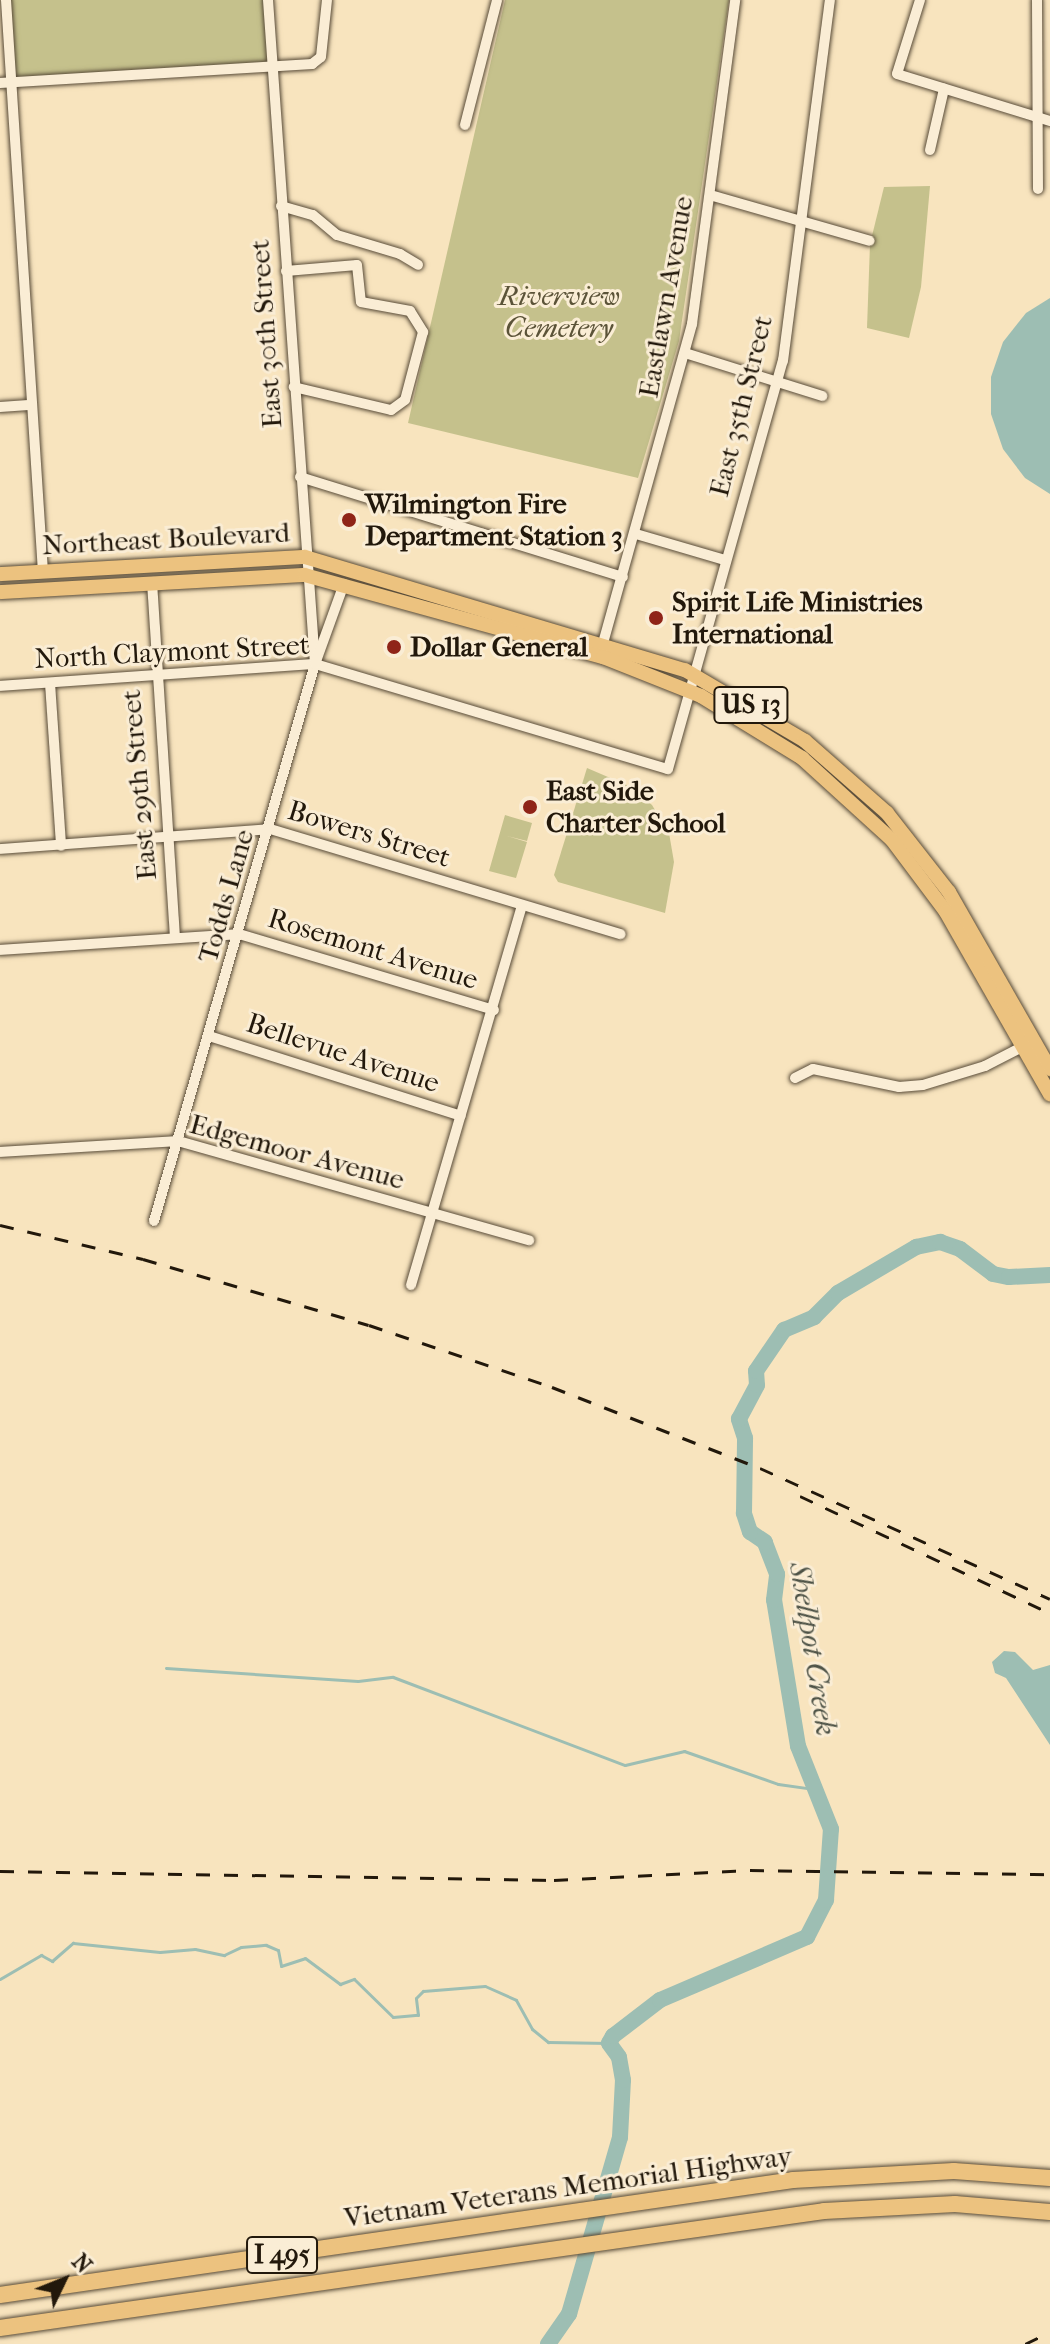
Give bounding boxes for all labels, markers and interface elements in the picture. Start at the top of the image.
street label: Eastlawn Avenue [632,194,700,400]
street label: East 30th Street [243,239,289,429]
park label: Riverview Cemetery [498,279,620,345]
street label: East 35th Street [702,312,780,500]
place label: Wilmington Fire Department Station 3 [365,487,623,553]
marker: Wilmington Fire Department Station 3 [340,511,358,529]
street label: Northeast Boulevard [41,516,291,562]
place label: Spirit Life Ministries International [672,585,922,651]
marker: Spirit Life Ministries International [647,609,665,627]
street label: North Claymont Street [34,628,310,676]
place label: Dollar General [410,630,588,664]
marker: Dollar General [385,638,403,656]
road number: US 13 [713,683,789,727]
street label: East 29th Street [114,688,164,882]
place label: East Side Charter School [546,774,726,840]
street label: Bowers Street [284,793,454,875]
marker: East Side Charter School [521,798,539,816]
street label: Todds Lane [191,825,261,967]
street label: Rosemont Avenue [264,901,482,997]
street label: Bellevue Avenue [242,1006,444,1100]
street label: Edgemoor Avenue [186,1107,408,1197]
water label: Shellpot Creek [781,1560,843,1738]
street label: Vietnam Veterans Memorial Highway [342,2139,794,2235]
road number: I 495 [246,2233,318,2277]
north arrow [24,2240,104,2320]
text: N [66,2249,97,2279]

